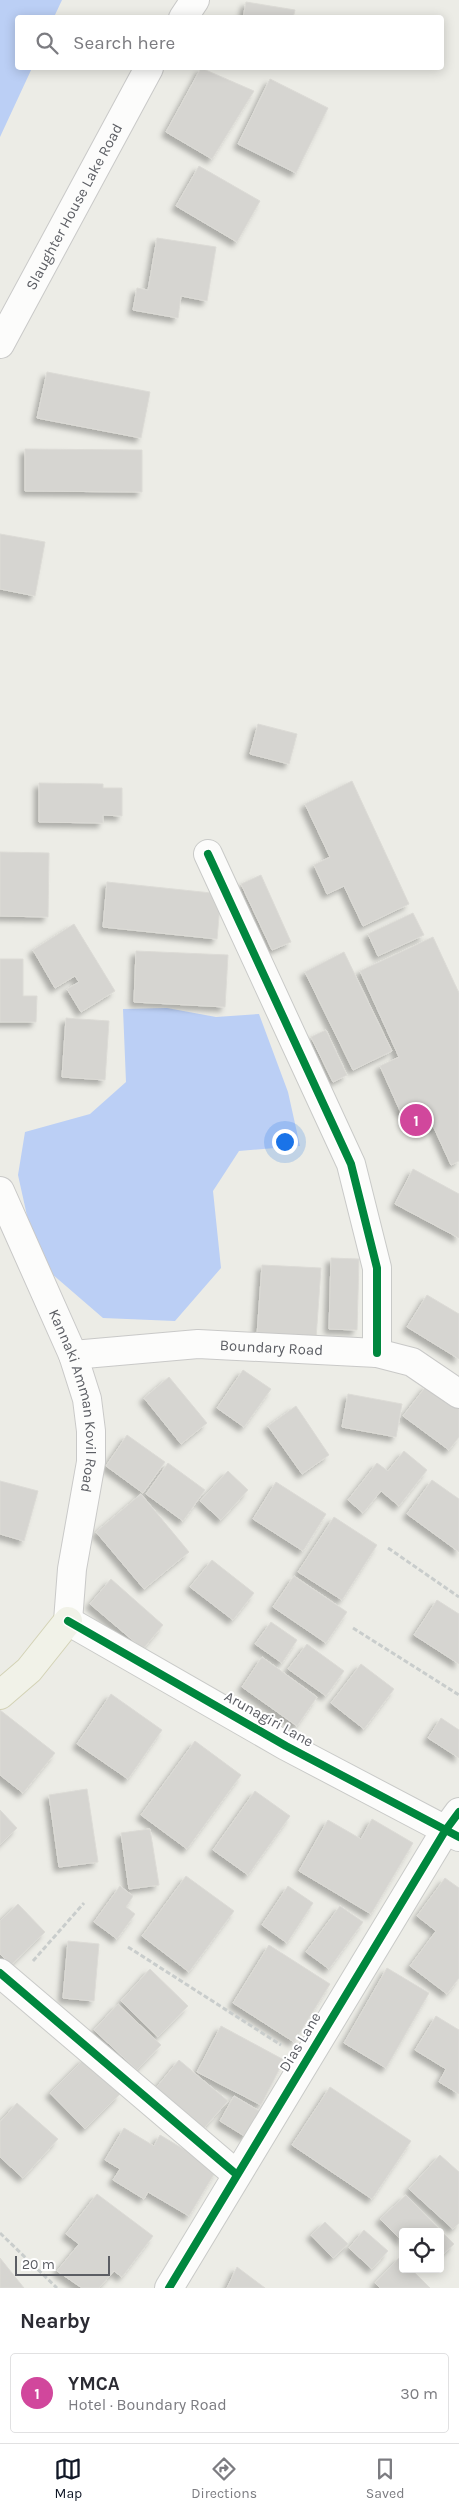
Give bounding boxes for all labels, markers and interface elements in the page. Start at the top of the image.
search box [15,15,444,70]
icon: search [33,29,61,57]
text: Search here [73,32,175,54]
street label: Slaughter House Lake Road [22,120,126,293]
pin: 1 [400,1101,432,1139]
your location [272,1129,298,1155]
street label: Kannaki Amman Kovil Road [45,1306,101,1494]
street label: Boundary Road [219,1336,323,1359]
street label: Arunagiri Lane [221,1687,317,1751]
street label: Dias Lane [275,2009,325,2075]
map controls [399,2228,444,2273]
button: locate [399,2228,444,2273]
scale bar [15,2253,110,2276]
text: 20 m [22,2256,55,2273]
text: Nearby [20,2309,90,2333]
text: YMCA [68,2373,120,2395]
text: 1 [34,2384,40,2403]
text: 30 m [400,2384,438,2403]
text: Hotel · Boundary Road [68,2395,227,2414]
tab: Map [54,2455,82,2502]
tab: Directions [191,2455,257,2502]
tab: Saved [366,2455,405,2502]

